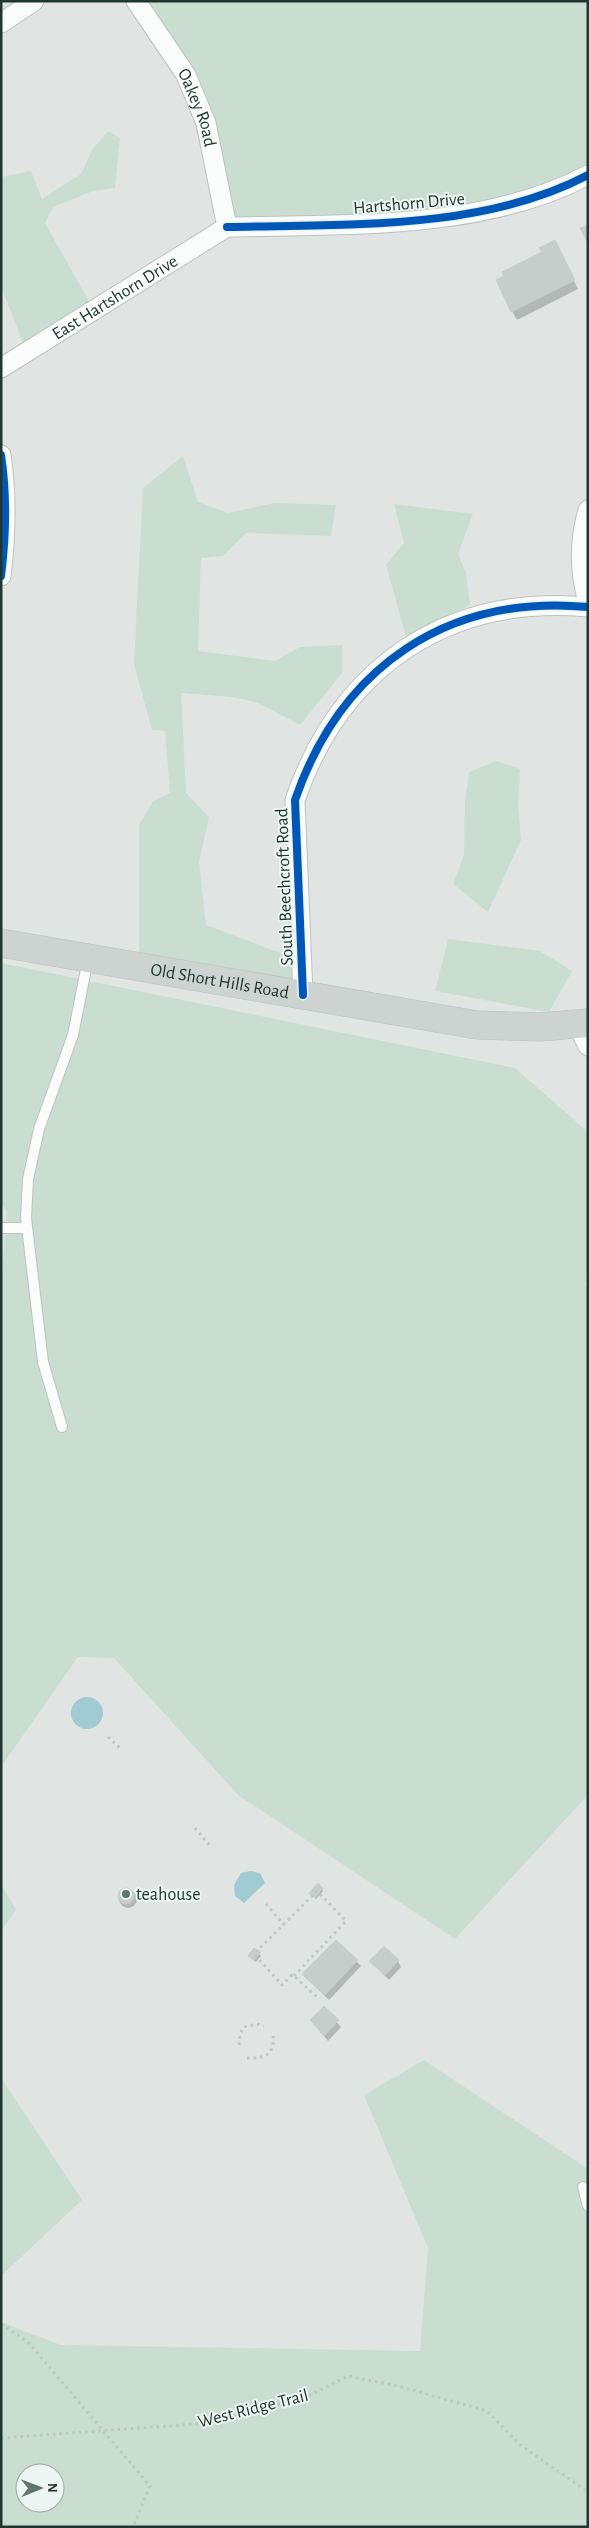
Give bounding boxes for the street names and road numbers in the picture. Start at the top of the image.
street label: Oakey Road [174,65,219,148]
street label: Hartshorn Drive [353,190,466,218]
street label: East Hartshorn Drive [49,252,181,344]
street label: South Beechcroft Road [273,808,297,966]
street label: Old Short Hills Road [149,961,290,1002]
street label: West Ridge Trail [196,2387,310,2431]

